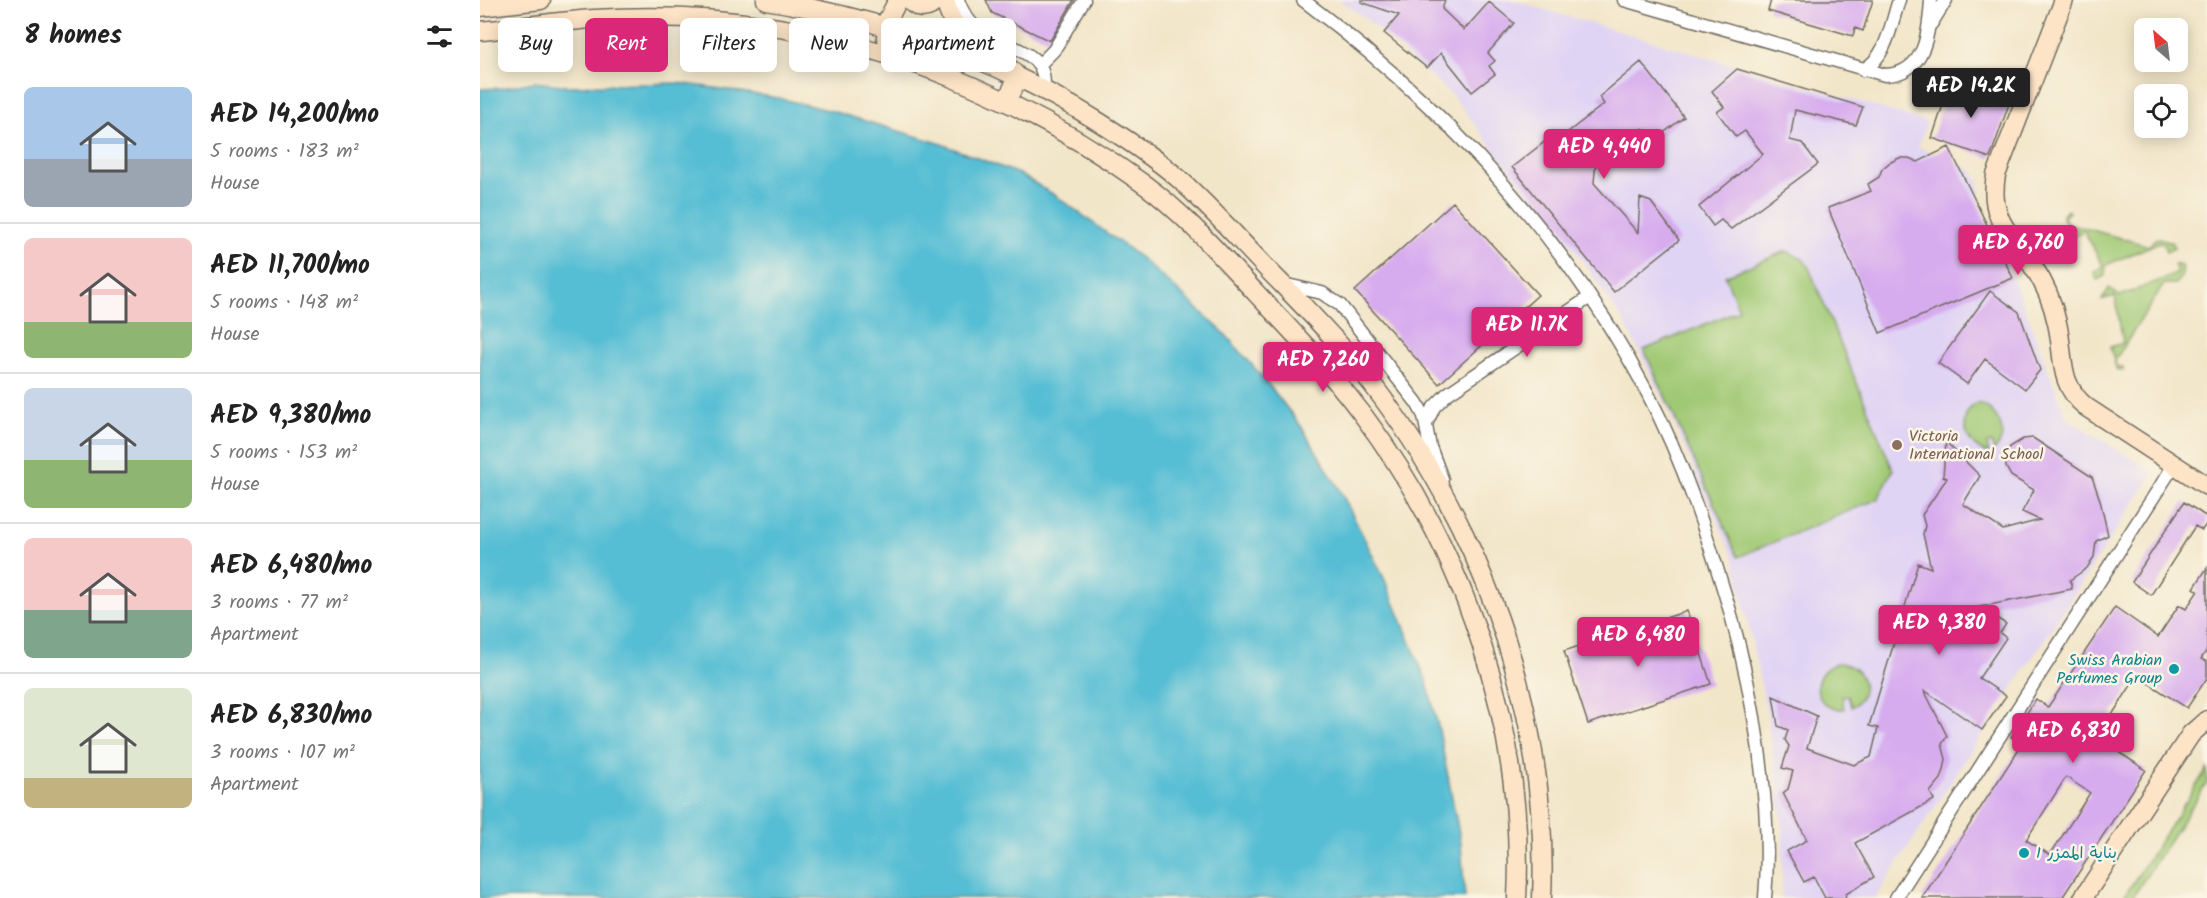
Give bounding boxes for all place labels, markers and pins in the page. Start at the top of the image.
pin: AED 14.2K [1902,68,2040,119]
pin: AED 4,440 [1535,129,1673,180]
pin: AED 6,760 [1949,225,2087,276]
pin: AED 11.7K [1458,307,1596,358]
pin: AED 7,260 [1254,342,1392,393]
place label: Victoria International School [1909,424,2044,467]
marker: Victoria International School [1890,438,1904,452]
pin: AED 9,380 [1870,605,2008,656]
pin: AED 6,480 [1569,617,1707,668]
place label: Swiss Arabian Perfumes Group [2056,648,2162,691]
marker: Swiss Arabian Perfumes Group [2167,662,2181,676]
pin: AED 6,830 [2004,713,2142,764]
place label: بناية الممزر 1 [2036,841,2117,866]
marker: بناية الممزر 1 [2017,846,2031,860]

